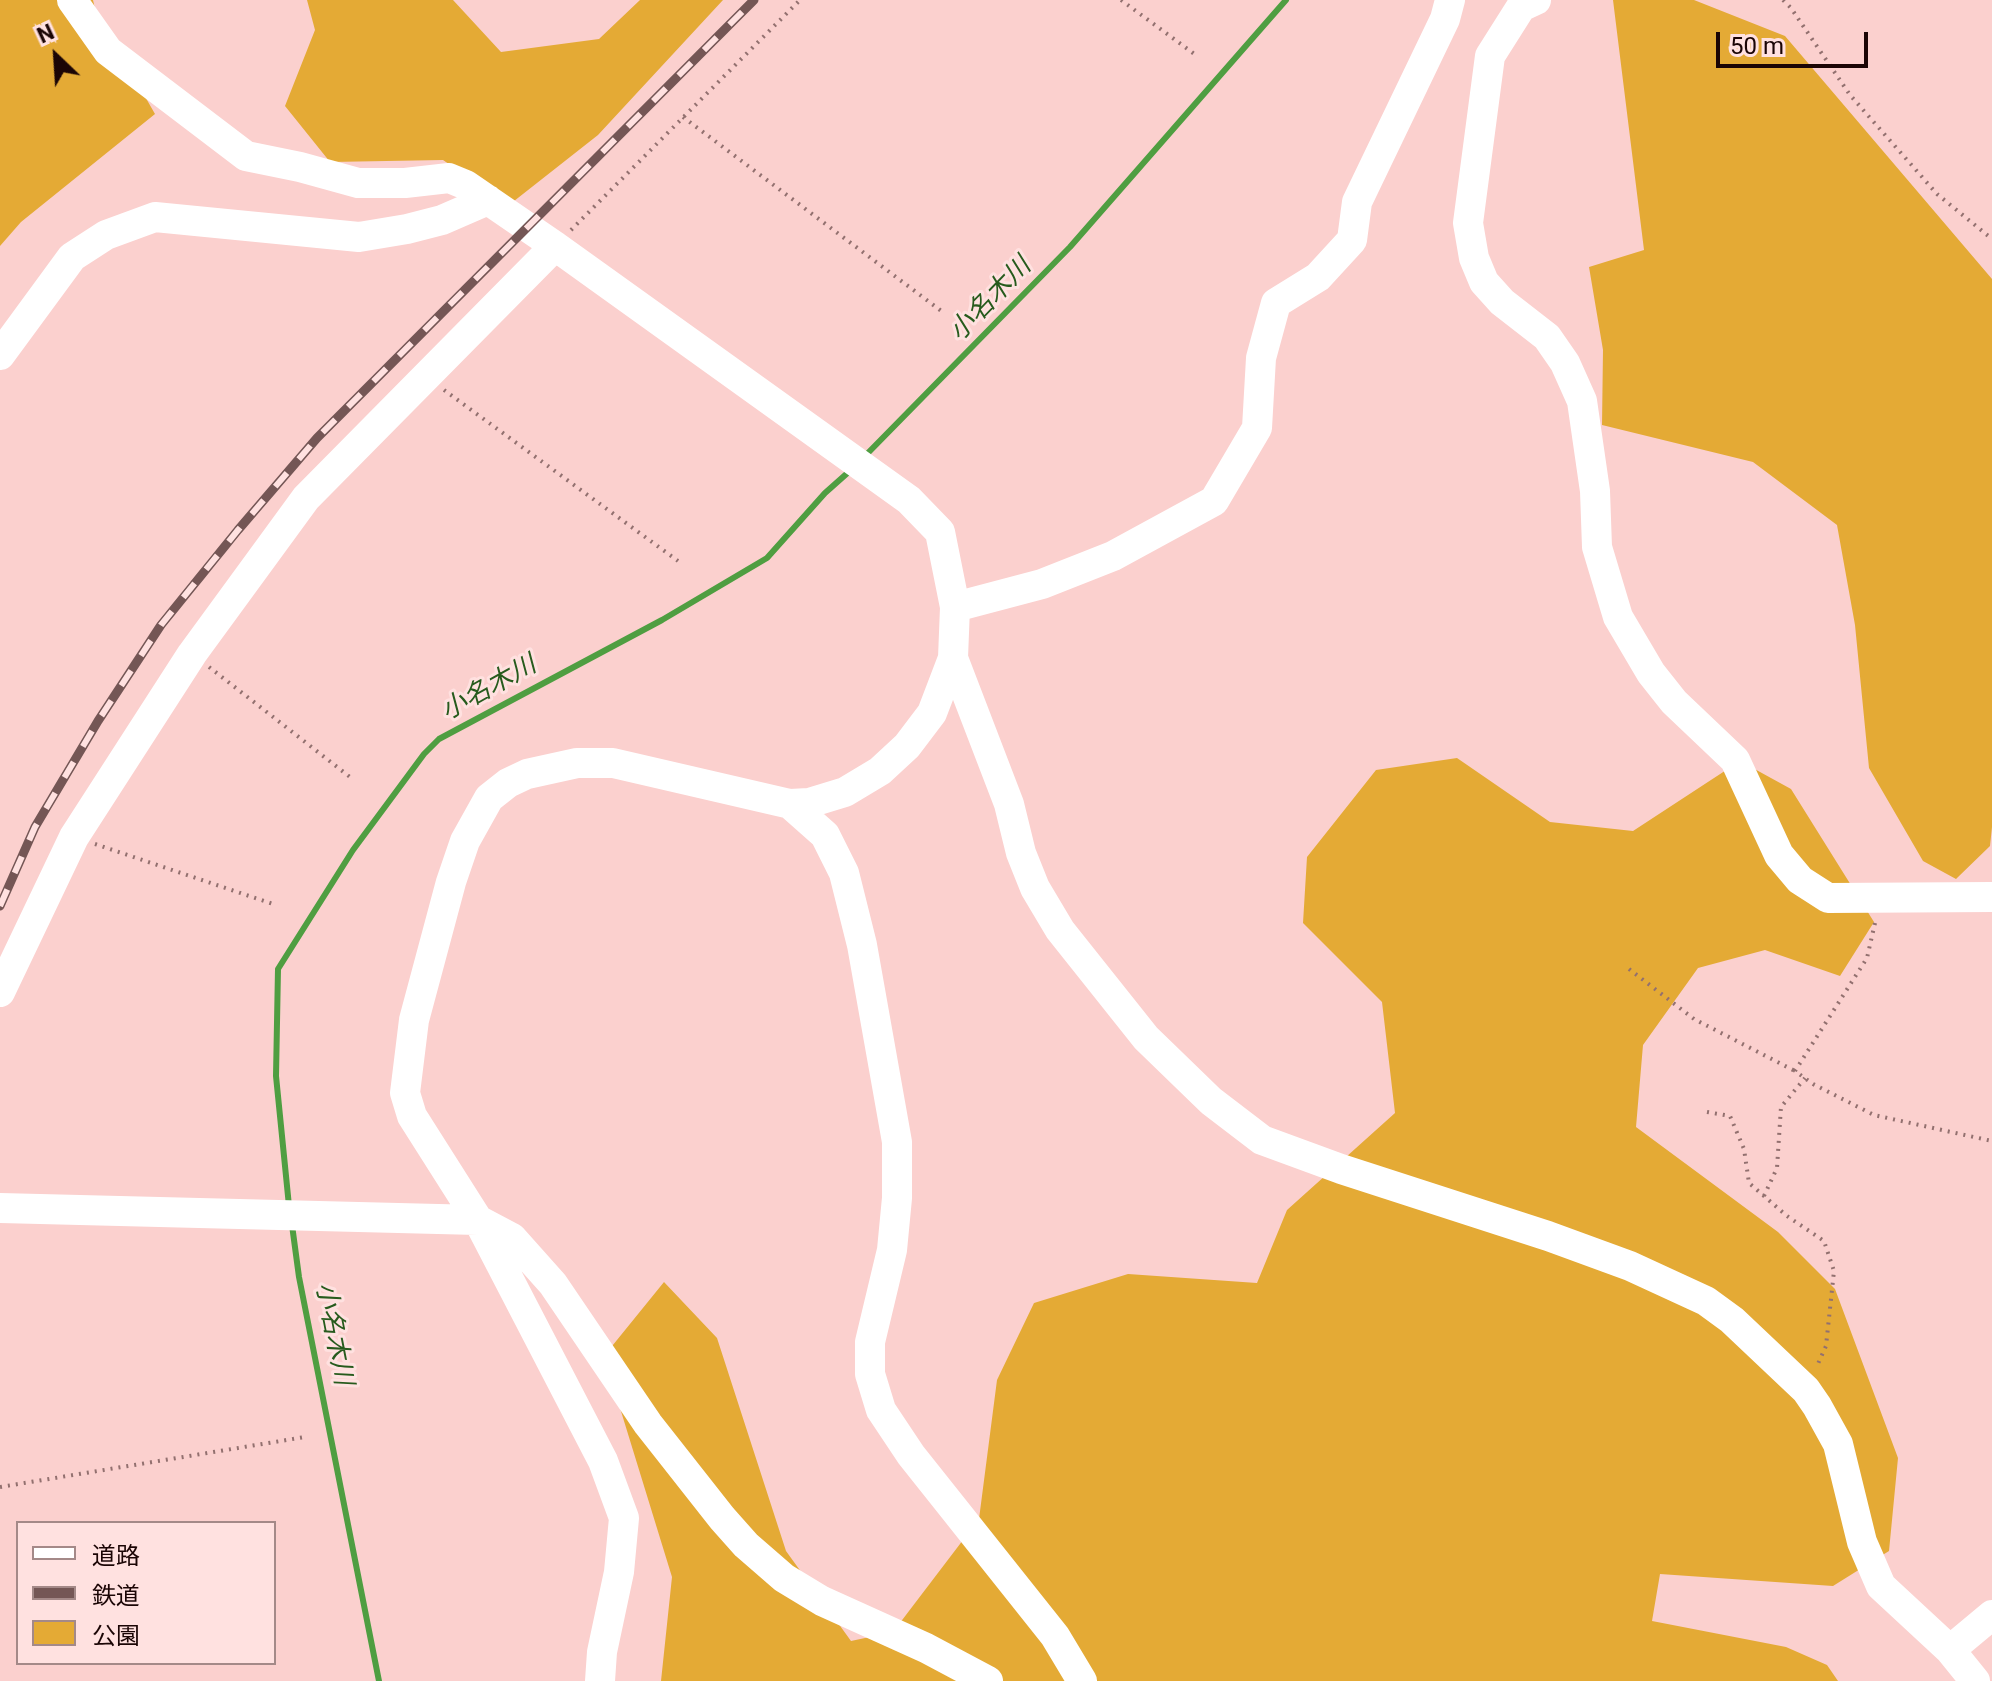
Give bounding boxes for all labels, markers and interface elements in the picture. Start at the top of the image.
north arrow [16,16,96,96]
scale bar [1720,16,1872,66]
text: N [33,19,58,48]
text: 50 m [1730,32,1784,60]
water label: 小名木川 [944,252,1038,348]
water label: 小名木川 [436,650,542,728]
water label: 小名木川 [308,1280,358,1388]
legend [16,1521,276,1665]
text: 道路 [92,1542,140,1570]
text: 鉄道 [92,1582,140,1610]
text: 公園 [92,1622,140,1650]

